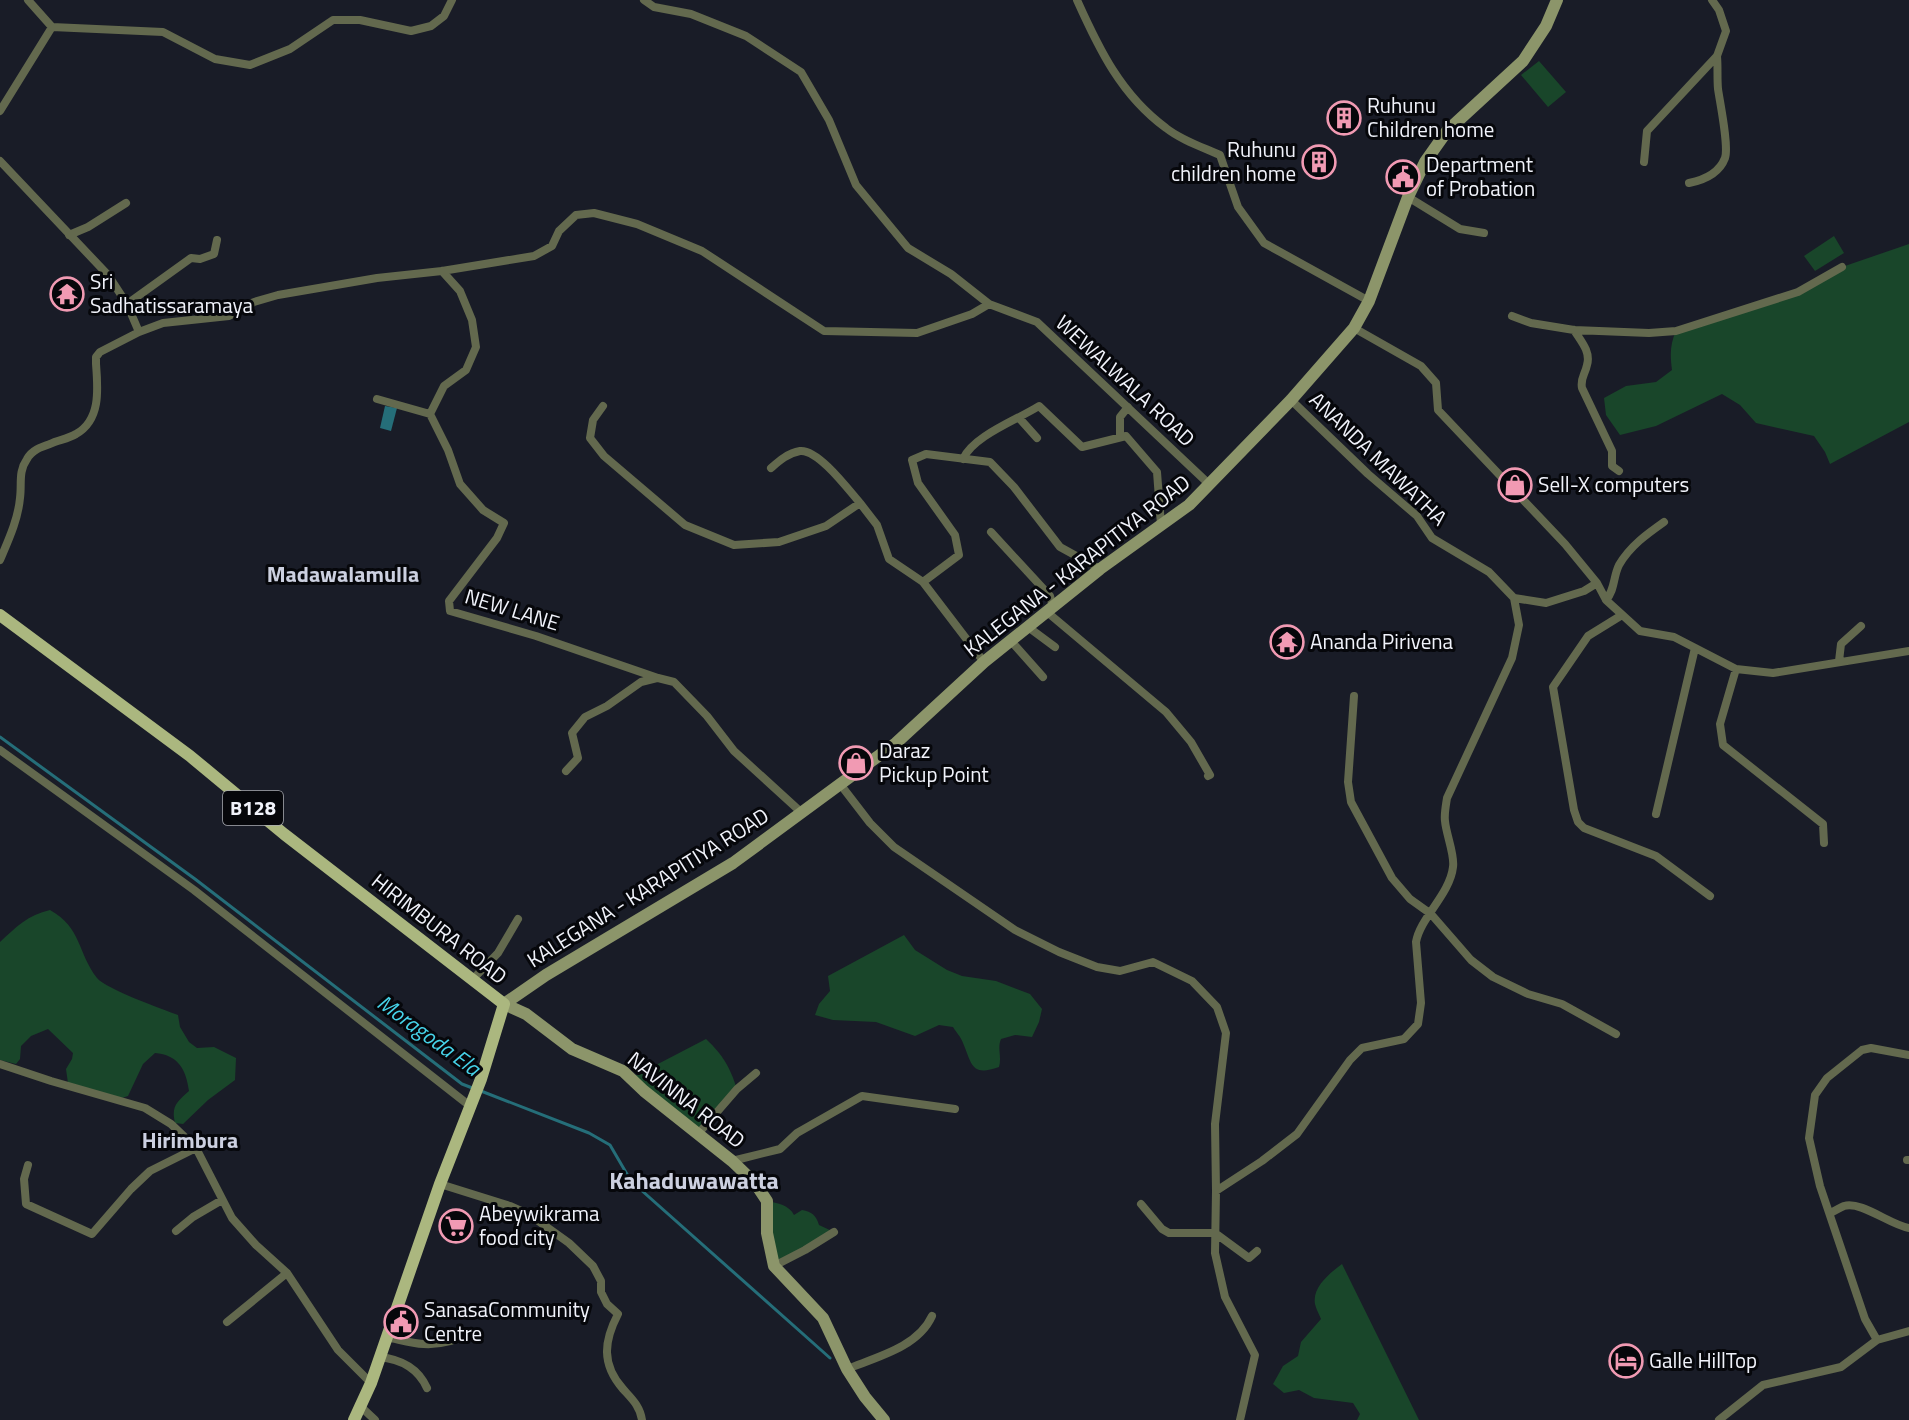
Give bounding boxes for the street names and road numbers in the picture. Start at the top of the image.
street label: WEWALWALA ROAD [1049,307,1203,454]
street label: ANANDA MAWATHA [1303,384,1455,533]
street label: KALEGANA - KARAPITIYA ROAD [956,466,1197,664]
street label: NEW LANE [461,580,564,639]
road number: B128 [223,791,283,825]
street label: KALEGANA - KARAPITIYA ROAD [520,799,775,975]
street label: HIRIMBURA ROAD [365,865,514,991]
street label: NAVINNA ROAD [621,1043,752,1155]

